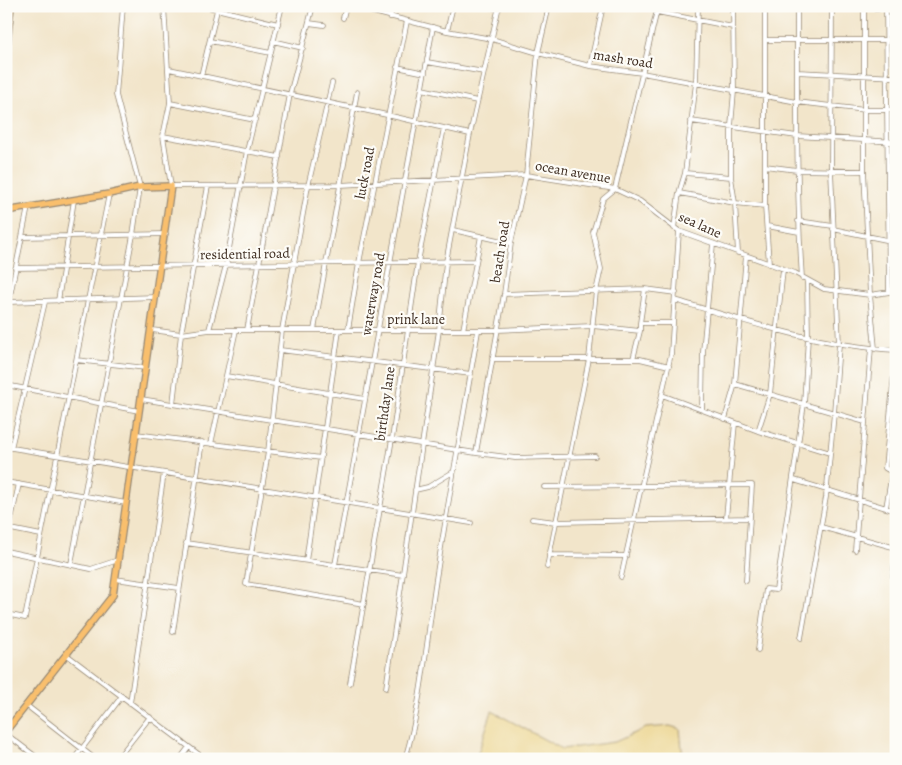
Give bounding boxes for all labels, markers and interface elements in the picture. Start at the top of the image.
street label: mash road [592,45,655,73]
street label: luck road [351,145,379,201]
street label: ocean avenue [534,156,612,188]
street label: sea lane [676,207,724,243]
street label: beach road [486,219,514,284]
street label: residential road [200,244,291,264]
street label: waterway road [356,251,390,338]
street label: prink lane [387,310,445,329]
street label: birthday lane [370,365,400,443]

